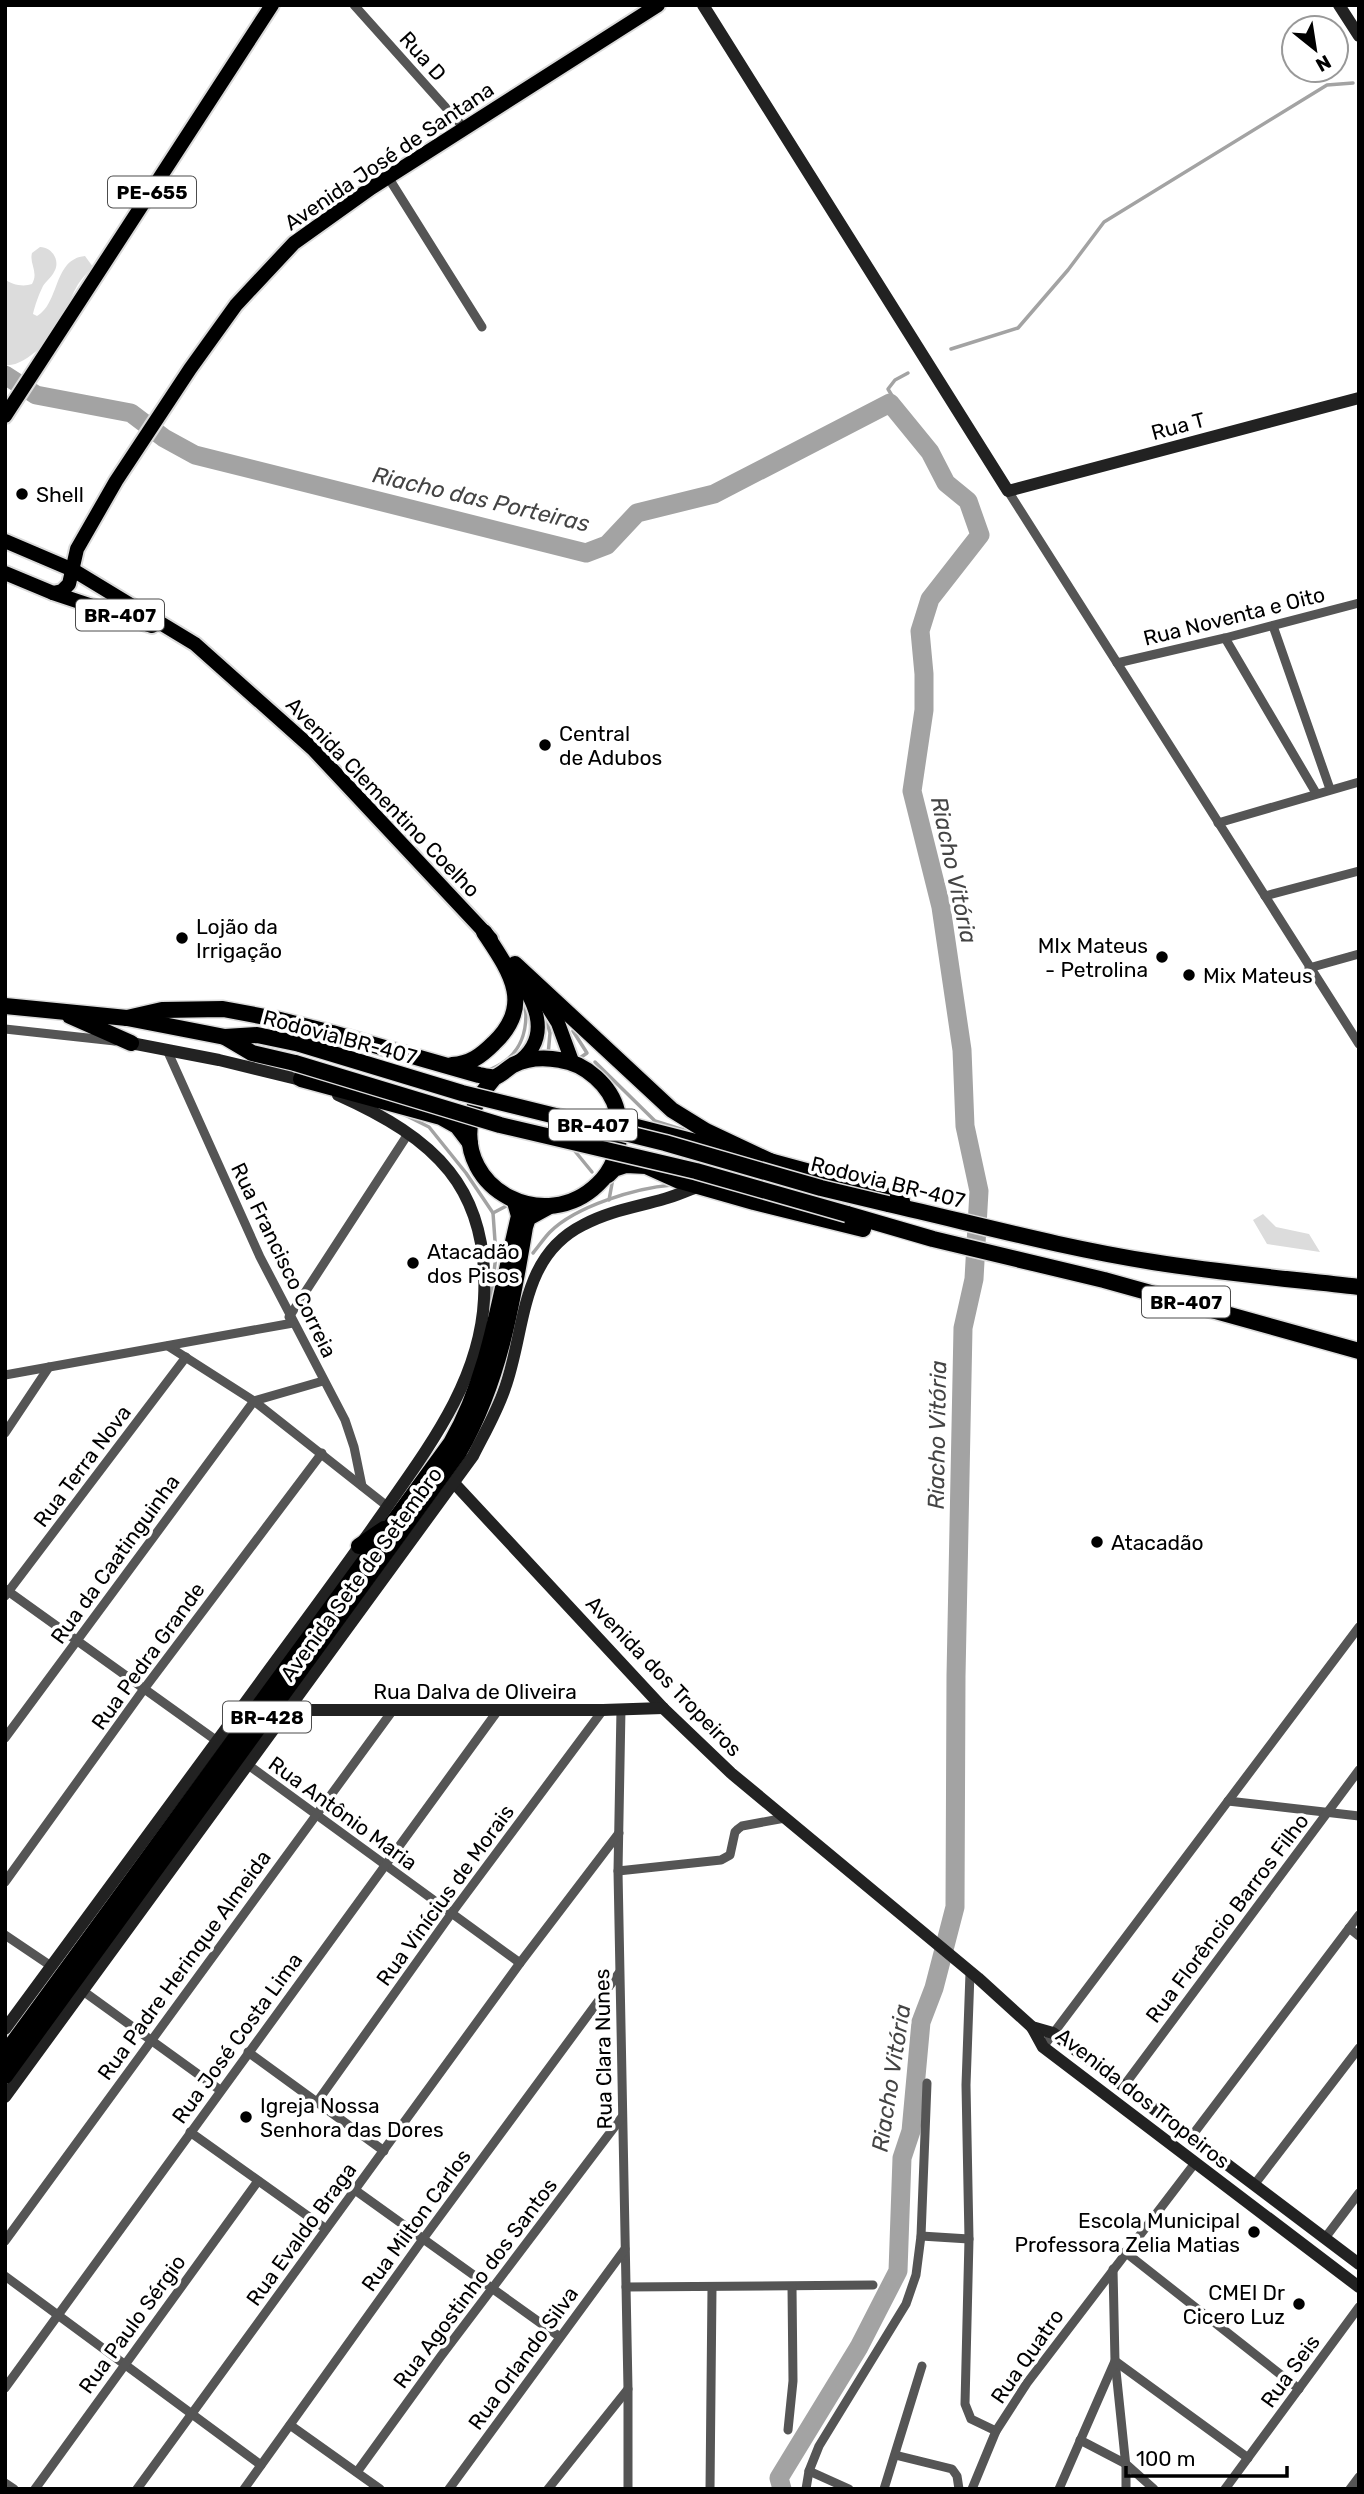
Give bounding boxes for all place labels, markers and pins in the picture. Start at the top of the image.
place label: Shell [36,482,84,507]
marker: Shell [14,486,30,502]
place label: Central de Adubos [559,721,662,770]
marker: Central de Adubos [537,737,553,753]
place label: Lojão da Irrigação [196,914,282,963]
marker: Lojão da Irrigação [174,930,190,946]
place label: MIx Mateus - Petrolina [1038,933,1148,982]
marker: MIx Mateus - Petrolina [1154,949,1170,965]
place label: Mix Mateus [1203,963,1313,988]
marker: Mix Mateus [1181,967,1197,983]
place label: Atacadão dos Pisos [427,1239,520,1288]
marker: Atacadão dos Pisos [405,1255,421,1271]
place label: Atacadão [1111,1530,1204,1555]
marker: Atacadão [1089,1534,1105,1550]
place label: Igreja Nossa Senhora das Dores [260,2093,444,2142]
marker: Igreja Nossa Senhora das Dores [238,2109,254,2125]
place label: Escola Municipal Professora Zelia Matias [1014,2208,1240,2257]
marker: Escola Municipal Professora Zelia Matias [1246,2224,1262,2240]
place label: CMEI Dr Cicero Luz [1183,2280,1285,2329]
marker: CMEI Dr Cicero Luz [1291,2296,1307,2312]

